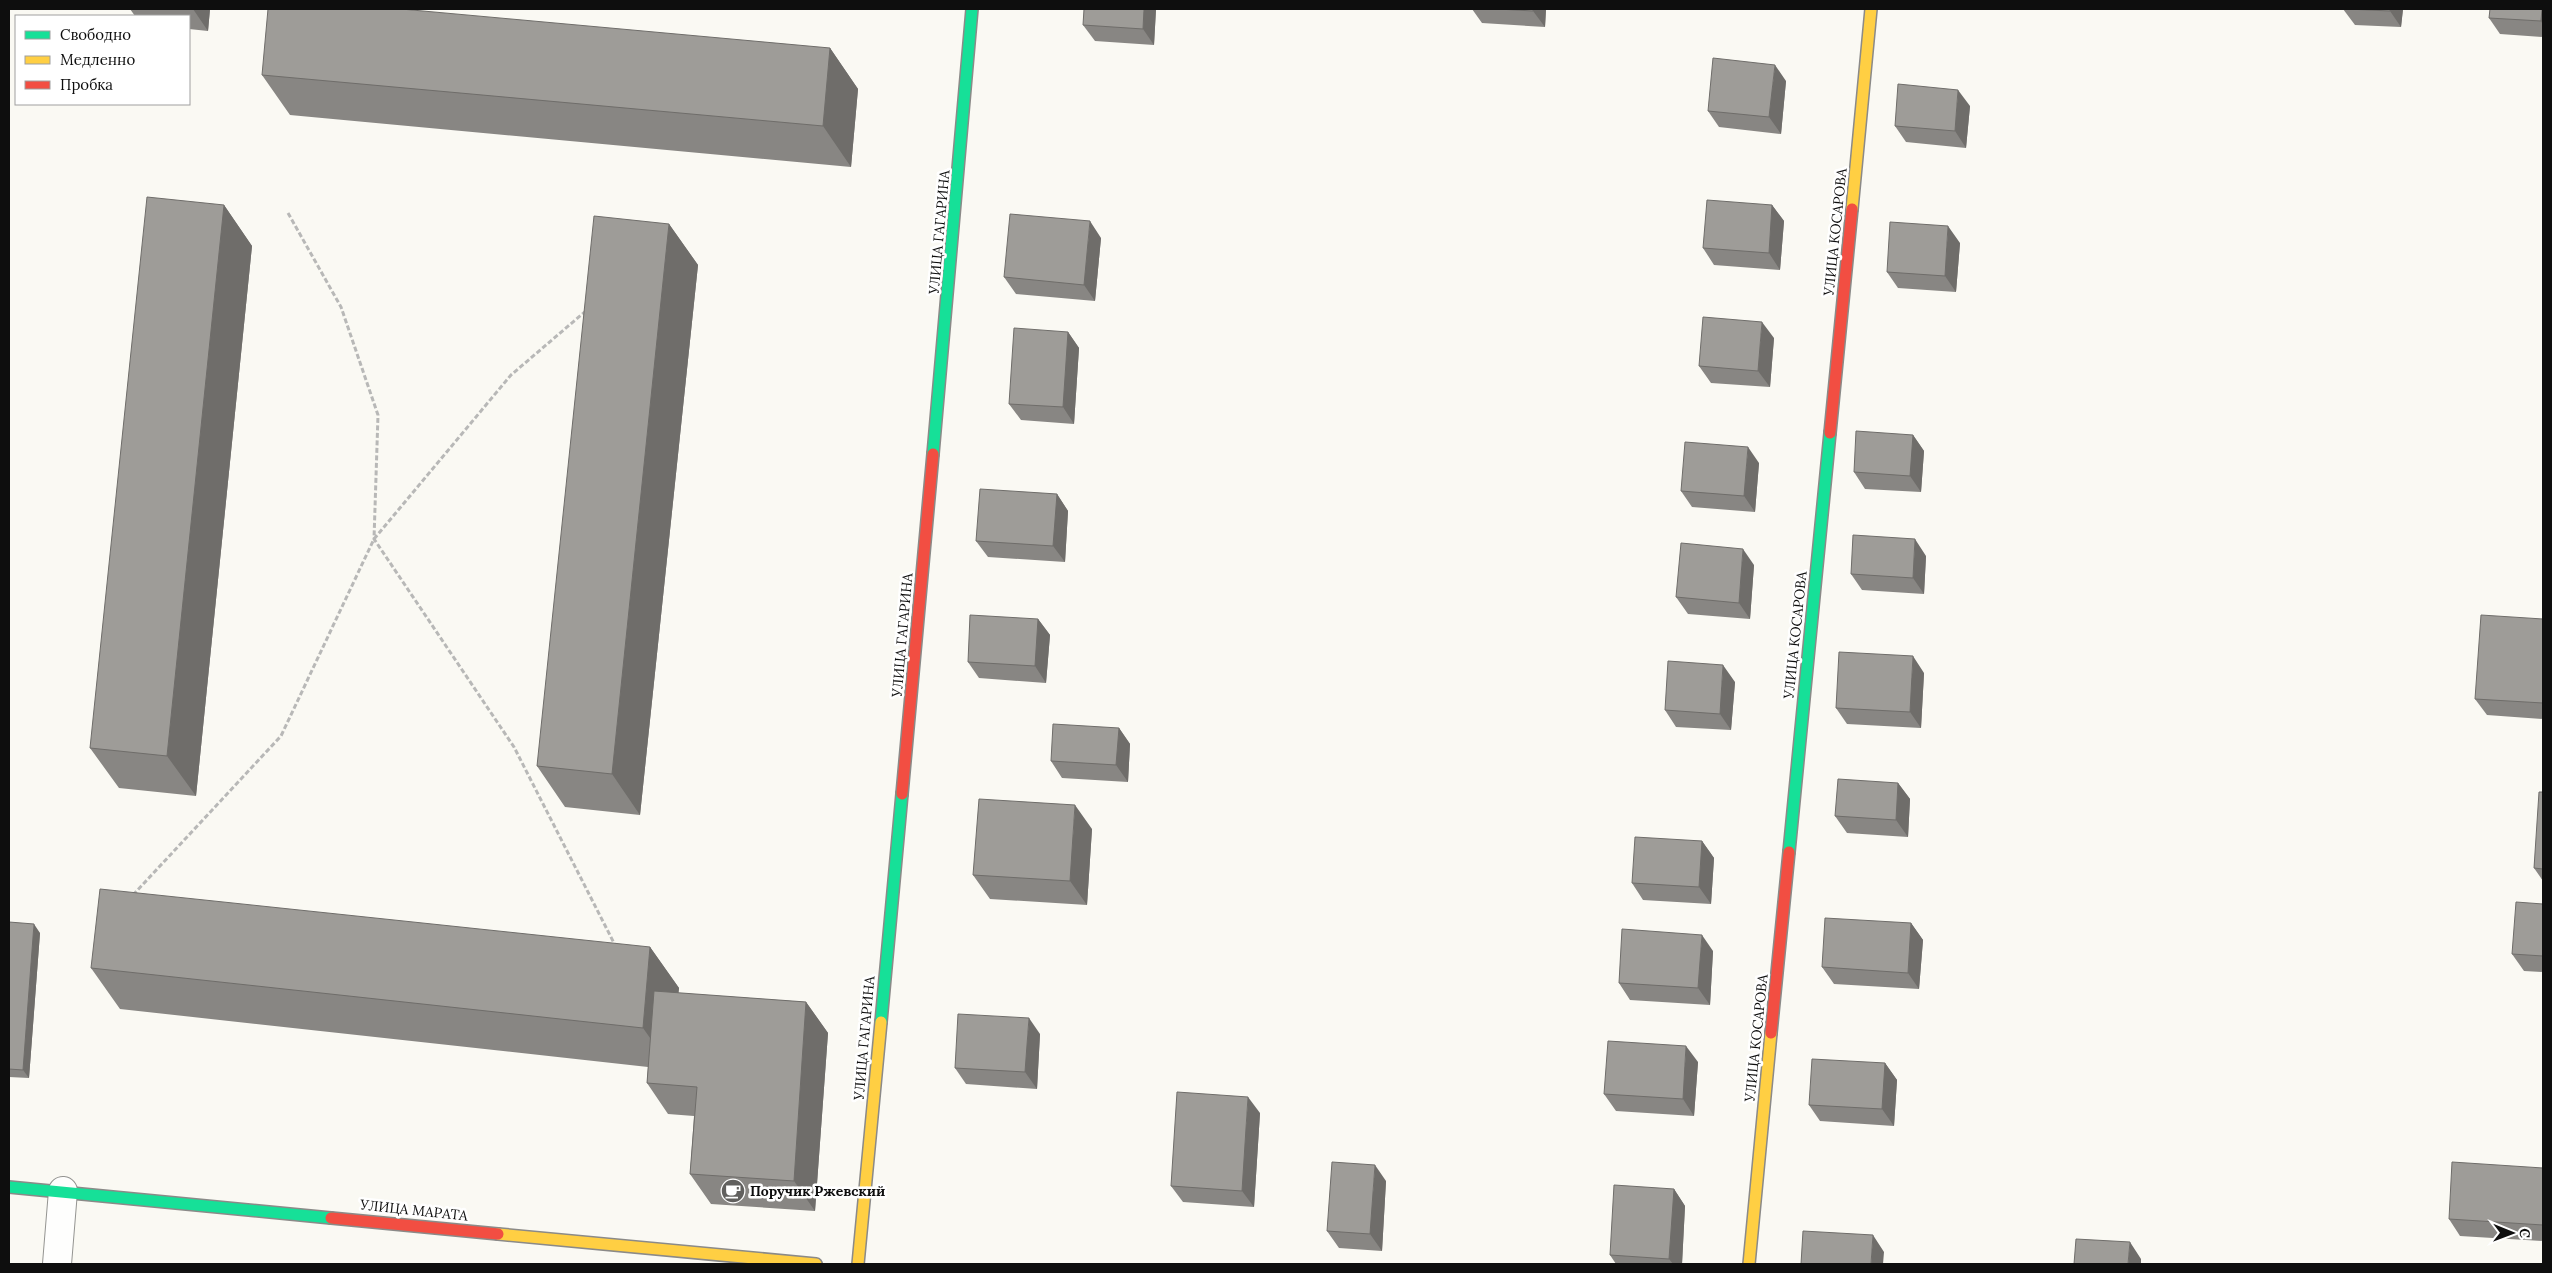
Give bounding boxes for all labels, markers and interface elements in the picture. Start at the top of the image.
legend [15,15,190,105]
text: Свободно [60,25,131,44]
text: Медленно [60,50,135,69]
text: Пробка [60,75,113,94]
street label: УЛИЦА КОСАРОВА [1819,167,1851,298]
street label: УЛИЦА ГАГАРИНА [925,169,953,296]
street label: УЛИЦА КОСАРОВА [1779,570,1811,701]
street label: УЛИЦА ГАГАРИНА [888,572,916,699]
street label: УЛИЦА КОСАРОВА [1740,973,1772,1104]
street label: УЛИЦА ГАГАРИНА [850,975,878,1102]
cafe icon: Поручик Ржевский [720,1178,746,1204]
place label: Поручик Ржевский [750,1182,885,1200]
street label: УЛИЦА МАРАТА [358,1195,469,1225]
north arrow [2487,1208,2537,1258]
text: С [2516,1228,2534,1239]

